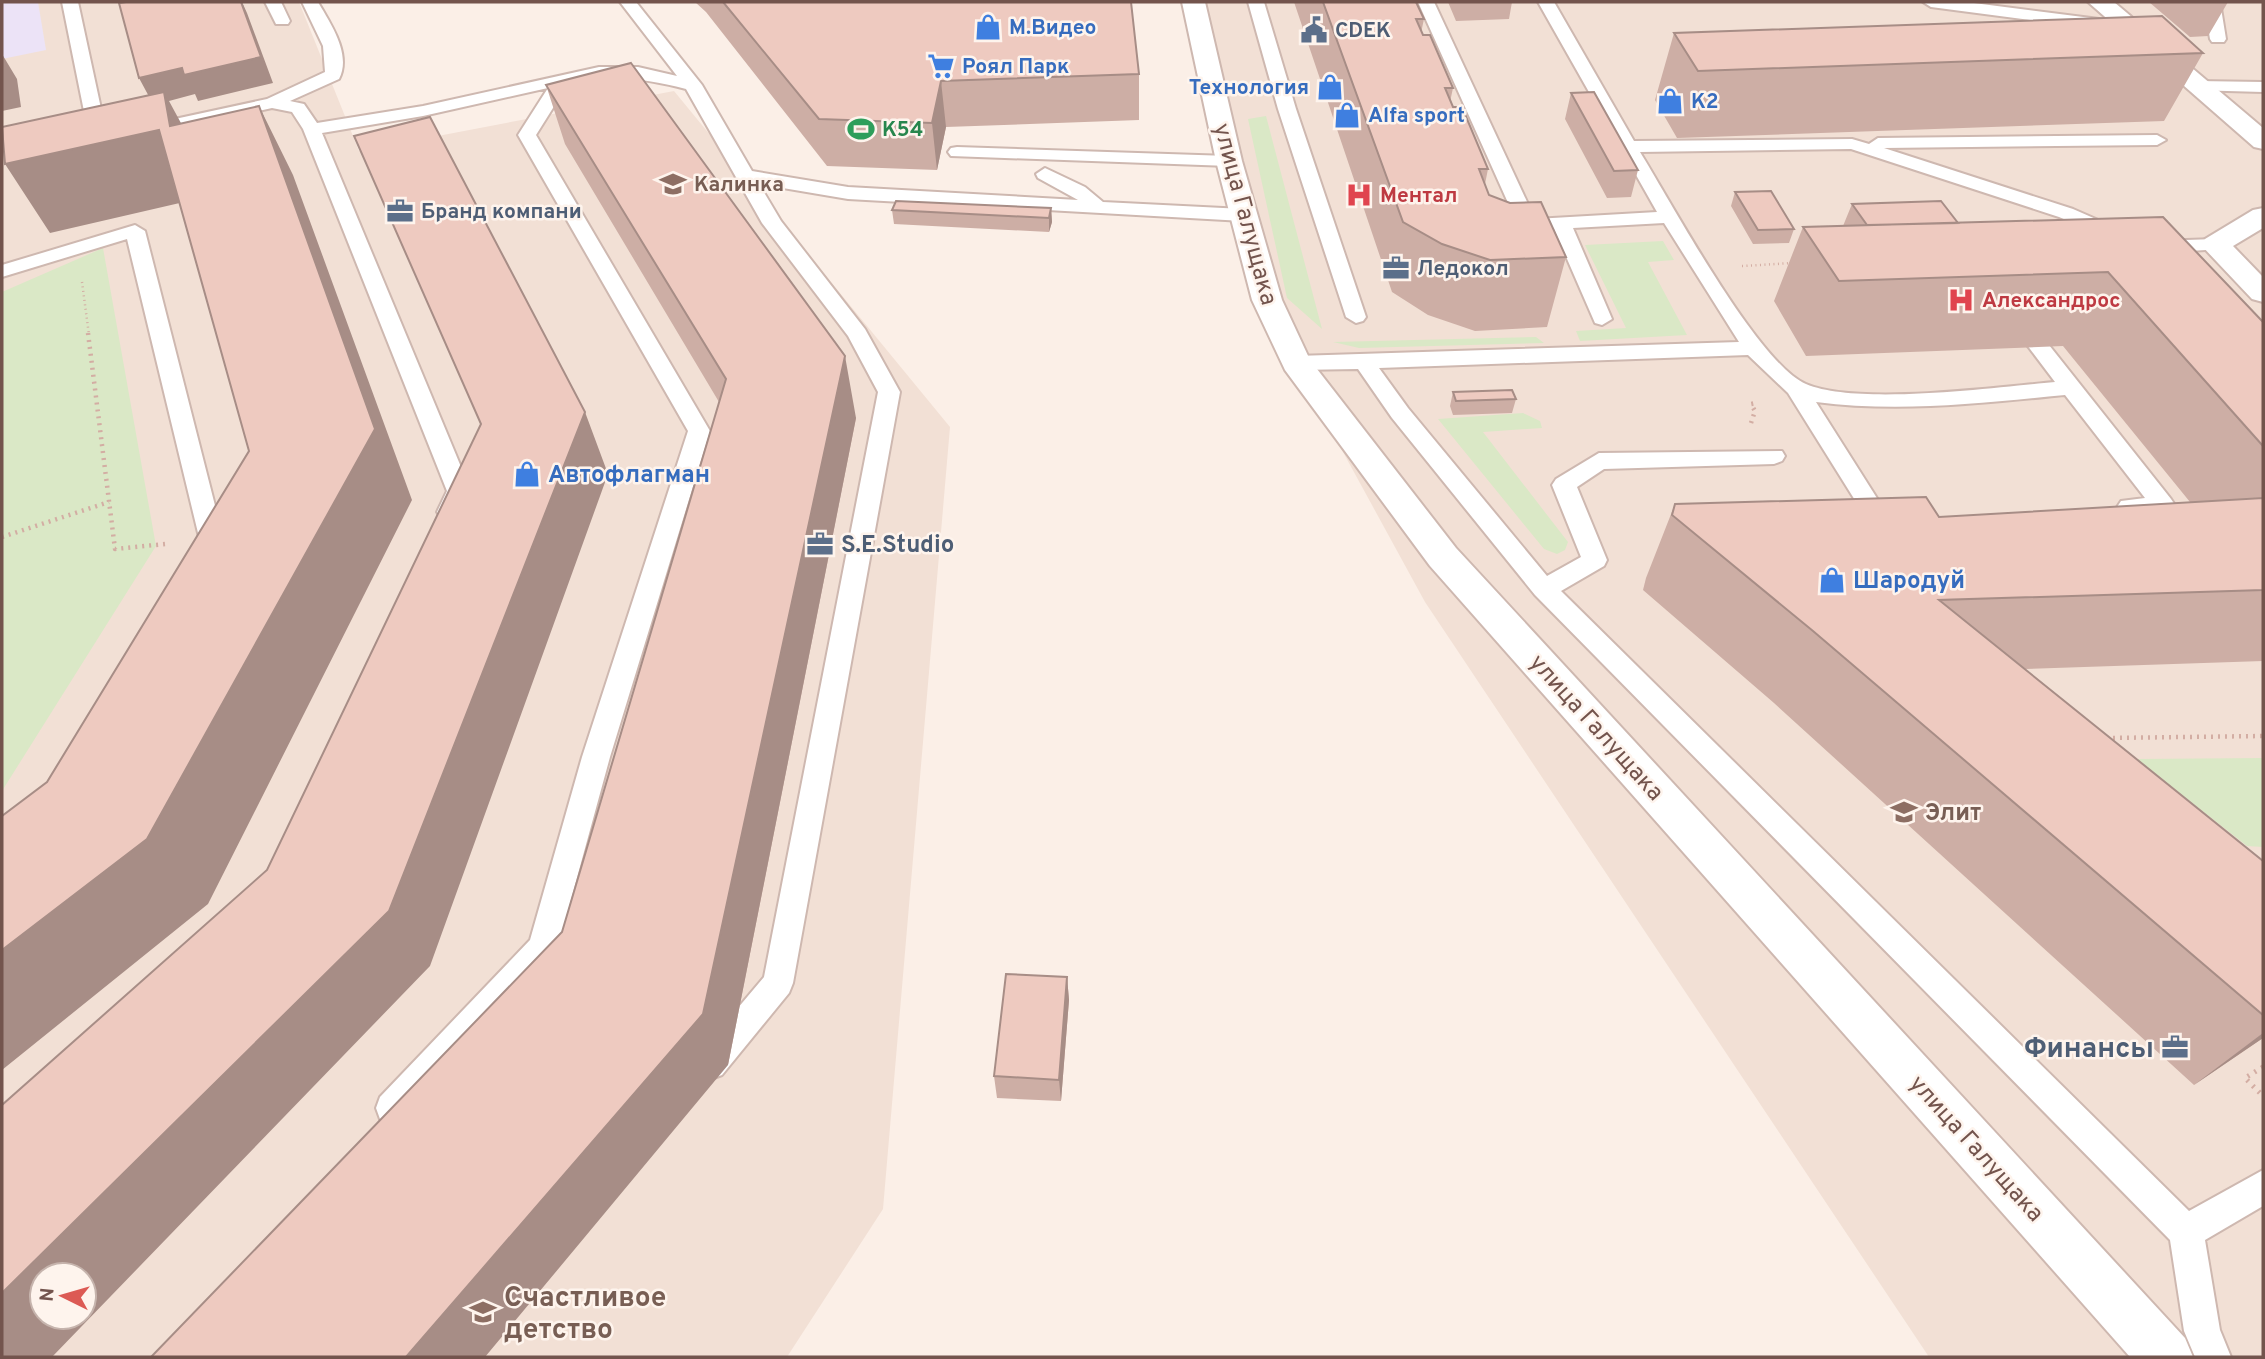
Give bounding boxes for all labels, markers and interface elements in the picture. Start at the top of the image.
shop icon: М.Видео [973,12,1003,42]
place label: М.Видео [1009,15,1096,42]
public building icon: CDEK [1299,15,1329,45]
place label: CDEK [1335,18,1391,45]
supermarket icon: Роял Парк [926,51,956,81]
place label: Роял Парк [962,54,1069,81]
shop icon: Технология [1315,72,1345,102]
place label: Технология [1189,75,1309,102]
shop icon: К2 [1655,86,1685,116]
place label: К2 [1691,89,1719,116]
shop icon: Alfa sport [1332,100,1362,130]
place label: Alfa sport [1368,103,1465,130]
sports icon: К54 [846,114,876,144]
place label: К54 [882,117,923,144]
street label: улица Галущака [1205,120,1283,309]
school or university icon: Калинка [658,169,688,199]
place label: Калинка [694,172,784,199]
hospital icon: Ментал [1344,180,1374,210]
place label: Ментал [1380,183,1457,210]
office icon: Бранд компани [385,196,415,226]
place label: Бранд компани [421,199,582,226]
office icon: Ледокол [1381,253,1411,283]
place label: Ледокол [1417,256,1509,283]
hospital icon: Александрос [1946,285,1976,315]
place label: Александрос [1982,288,2121,315]
shop icon: Автофлагман [512,459,542,489]
place label: Автофлагман [548,461,710,491]
office icon: S.E.Studio [805,529,835,559]
place label: S.E.Studio [841,531,954,561]
shop icon: Шародуй [1817,565,1847,595]
place label: Шародуй [1853,567,1965,597]
street label: улица Галущака [1522,649,1669,808]
school or university icon: Элит [1889,797,1919,827]
place label: Элит [1925,799,1981,829]
place label: Финансы [2024,1032,2154,1068]
office icon: Финансы [2160,1032,2190,1062]
street label: улица Галущака [1902,1070,2049,1229]
north arrow [28,1261,98,1331]
place label: Счастливое детство [504,1281,666,1349]
text: N [36,1287,61,1303]
school or university icon: Счастливое детство [468,1297,498,1327]

